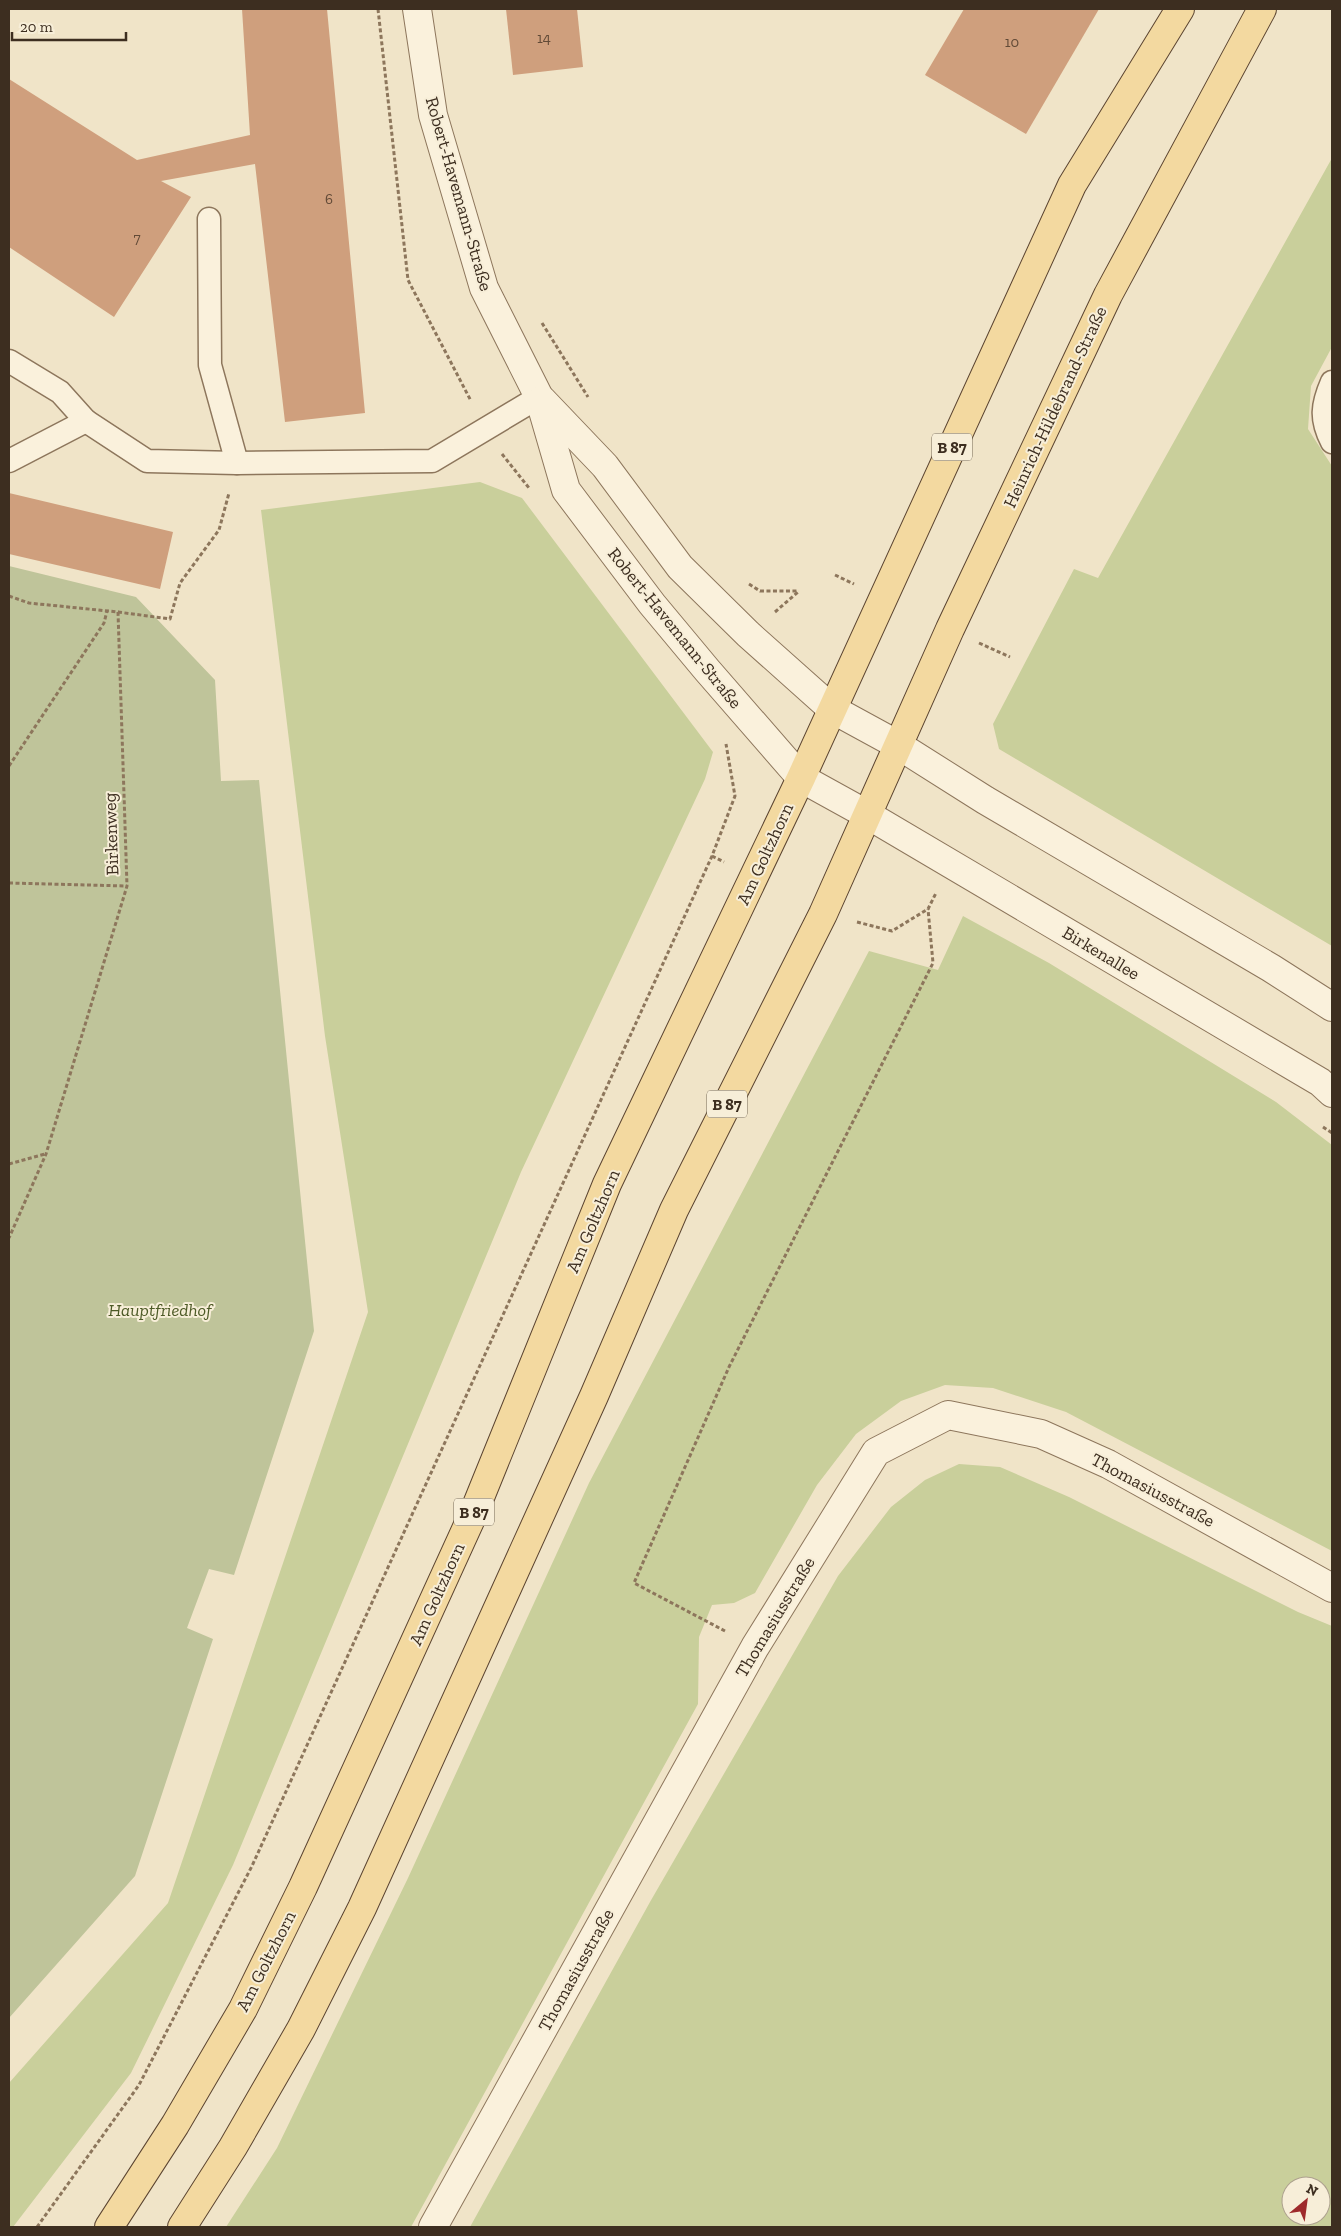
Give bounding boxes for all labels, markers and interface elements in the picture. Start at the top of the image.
scale bar [12,10,126,42]
text: 20 m [20,18,53,36]
house number: 14 [537,29,551,47]
house number: 10 [1005,33,1019,51]
street label: Robert-Havemann-Straße [421,94,497,294]
house number: 6 [325,190,333,208]
house number: 7 [133,229,141,247]
street label: Heinrich-Hildebrand-Straße [999,303,1111,511]
road number: B 87 [932,434,972,461]
street label: Robert-Havemann-Straße [603,543,747,713]
street label: Birkenweg [99,792,123,876]
street label: Am Goltzhorn [732,799,798,908]
street label: Birkenallee [1058,921,1144,985]
road number: B 87 [707,1090,747,1118]
street label: Am Goltzhorn [561,1165,625,1276]
park label: Hauptfriedhof [108,1299,214,1321]
street label: Thomasiusstraße [1088,1448,1218,1532]
road number: B 87 [454,1498,494,1525]
street label: Am Goltzhorn [405,1539,470,1649]
street label: Thomasiusstraße [730,1553,820,1681]
street label: Thomasiusstraße [533,1905,619,2035]
street label: Am Goltzhorn [231,1906,301,2015]
north arrow [1281,2176,1331,2226]
text: N [1303,2180,1321,2200]

